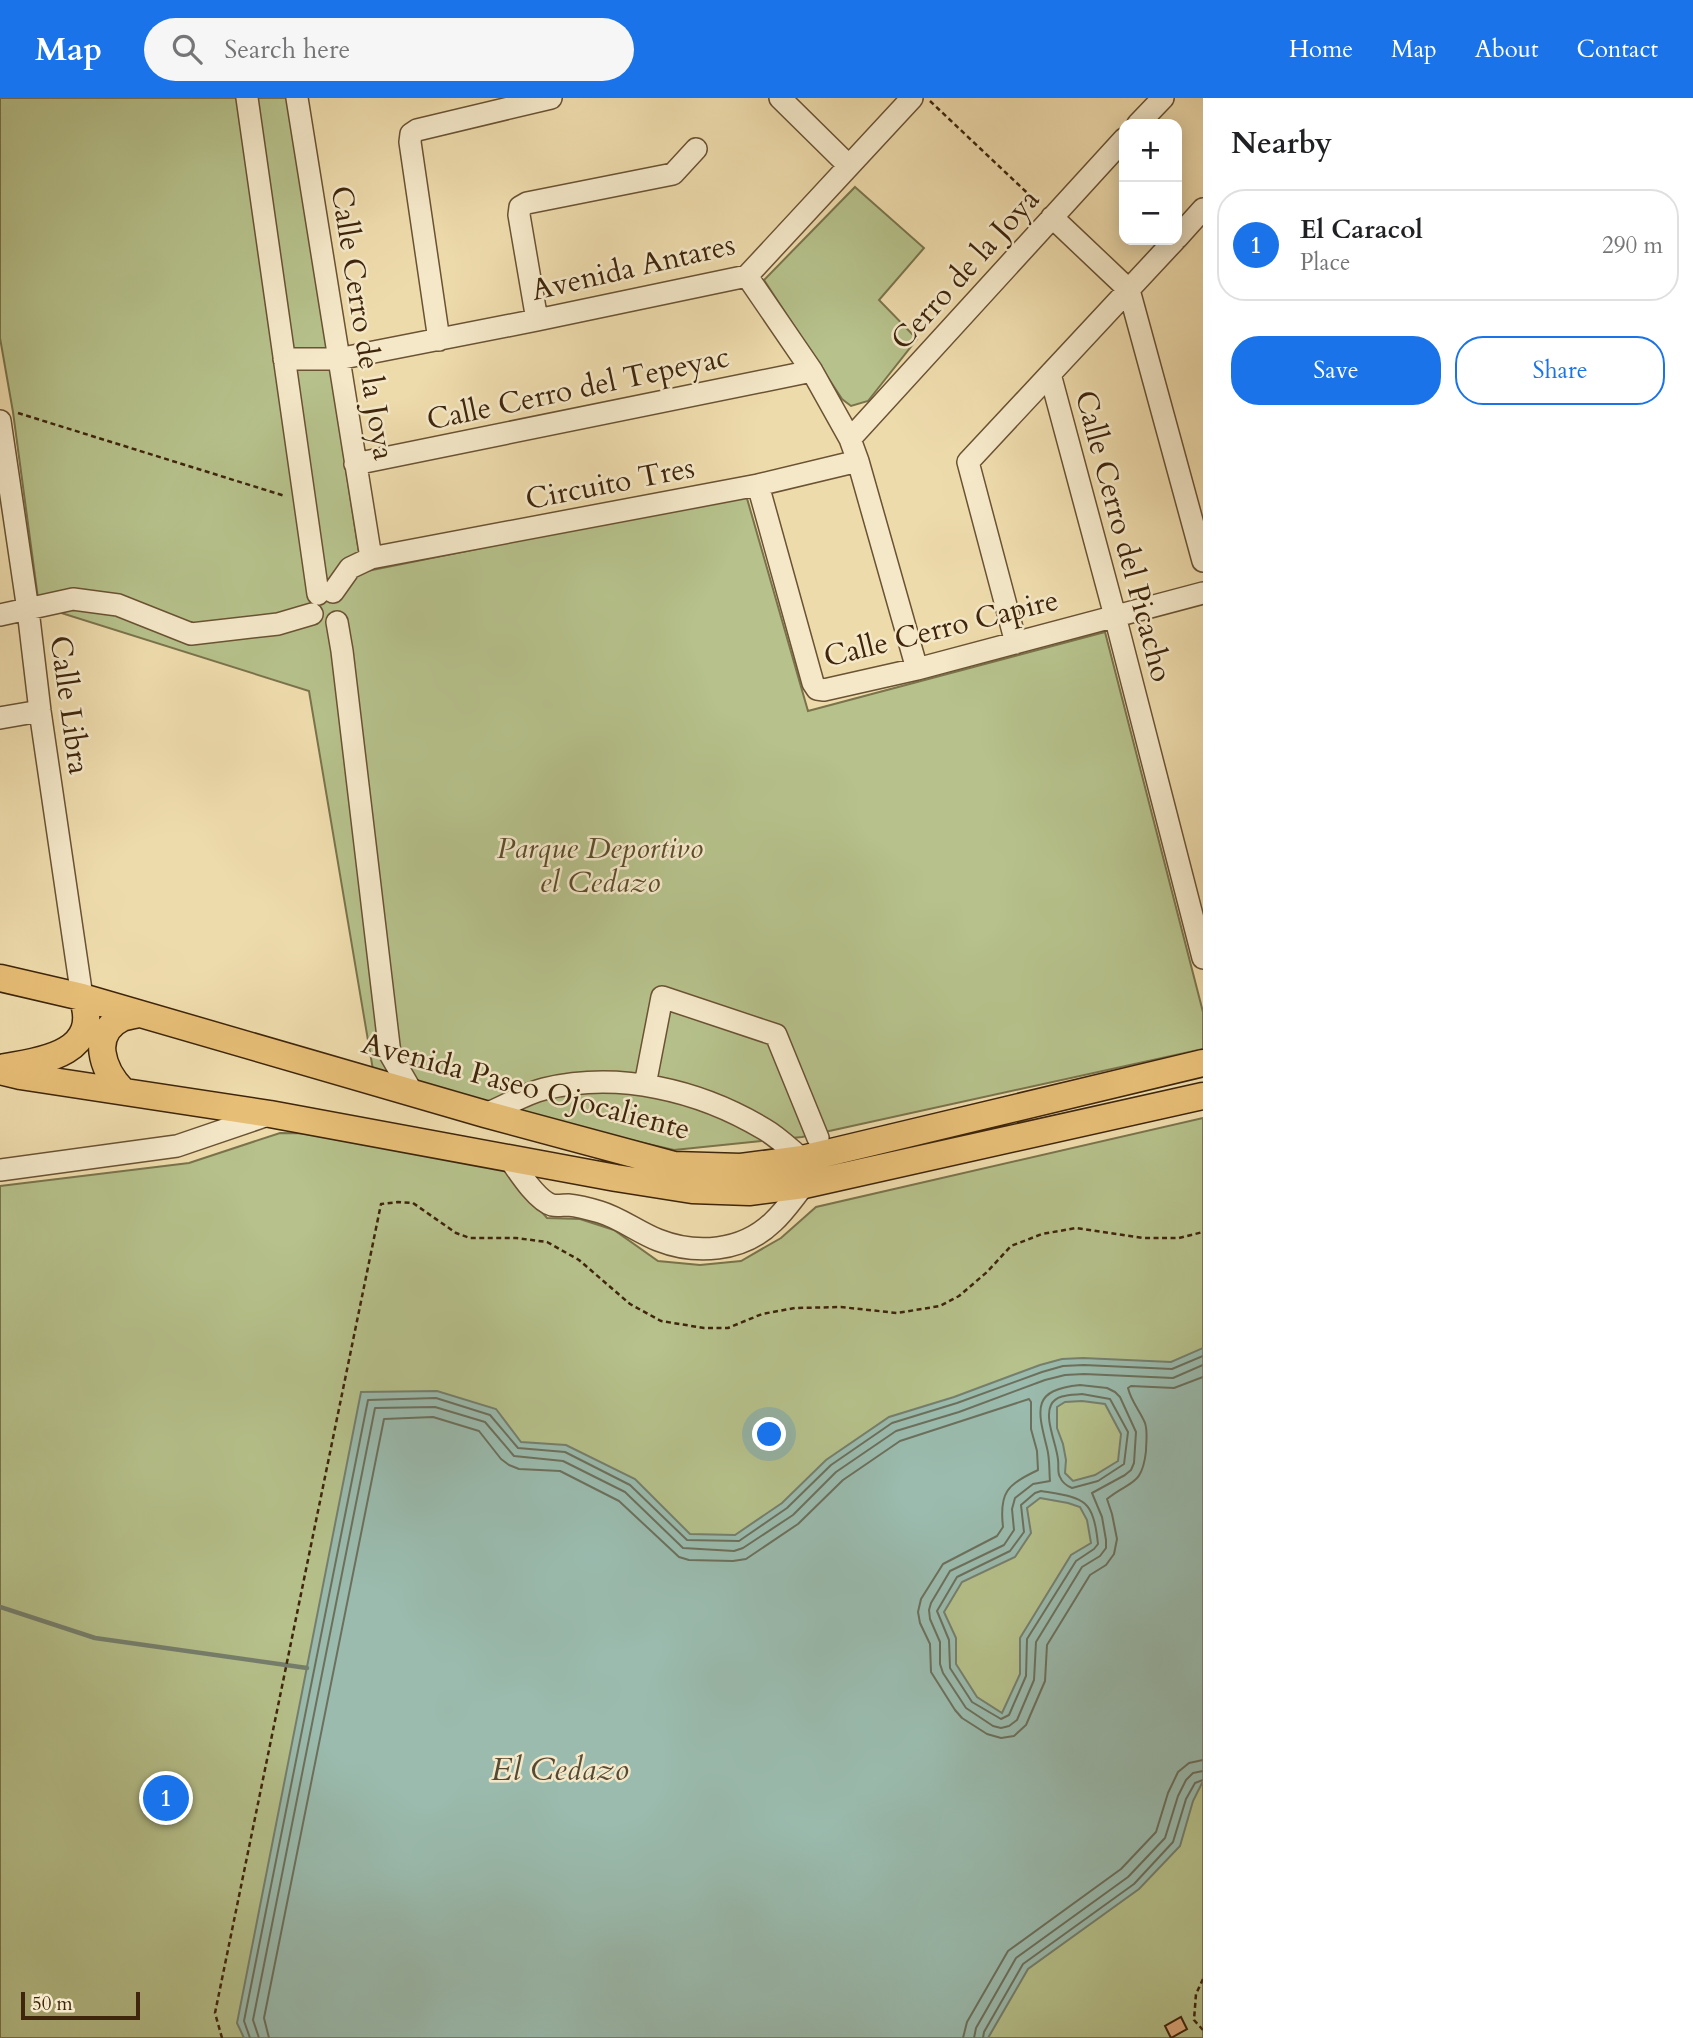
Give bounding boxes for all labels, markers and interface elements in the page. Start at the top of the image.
search box [144,18,634,81]
text: Map [35,27,102,72]
icon: search [168,30,206,68]
text: Search here [224,32,350,67]
text: Home [1289,33,1353,66]
text: Map [1391,33,1437,66]
text: About [1475,33,1539,66]
text: Contact [1577,33,1658,66]
map controls [1119,119,1182,245]
button: + [1119,119,1182,182]
text: Nearby [1231,123,1332,164]
street label: Cerro de la Joya [882,180,1049,359]
button: − [1119,182,1182,245]
street label: Calle Cerro de la Joya [321,183,404,463]
text: El Caracol [1300,212,1423,247]
street label: Avenida Antares [527,224,739,311]
text: 1 [1250,230,1262,261]
text: 290 m [1602,230,1663,261]
text: Place [1300,247,1350,278]
street label: Calle Cerro del Tepeyac [423,336,733,441]
button: Save [1231,336,1441,405]
button: Share [1455,336,1665,405]
street label: Calle Cerro del Picacho [1065,386,1182,686]
street label: Circuito Tres [522,447,698,520]
street label: Calle Cerro Capire [820,580,1063,677]
street label: Calle Libra [40,633,100,777]
park label: Parque Deportivo el Cedazo [497,828,703,903]
street label: Avenida Paseo Ojocaliente [357,1023,695,1150]
your location [752,1417,786,1451]
water label: El Cedazo [491,1748,629,1792]
pin: 1 [143,1772,189,1824]
scale bar [21,1989,140,2021]
text: 50 m [32,1991,73,2017]

